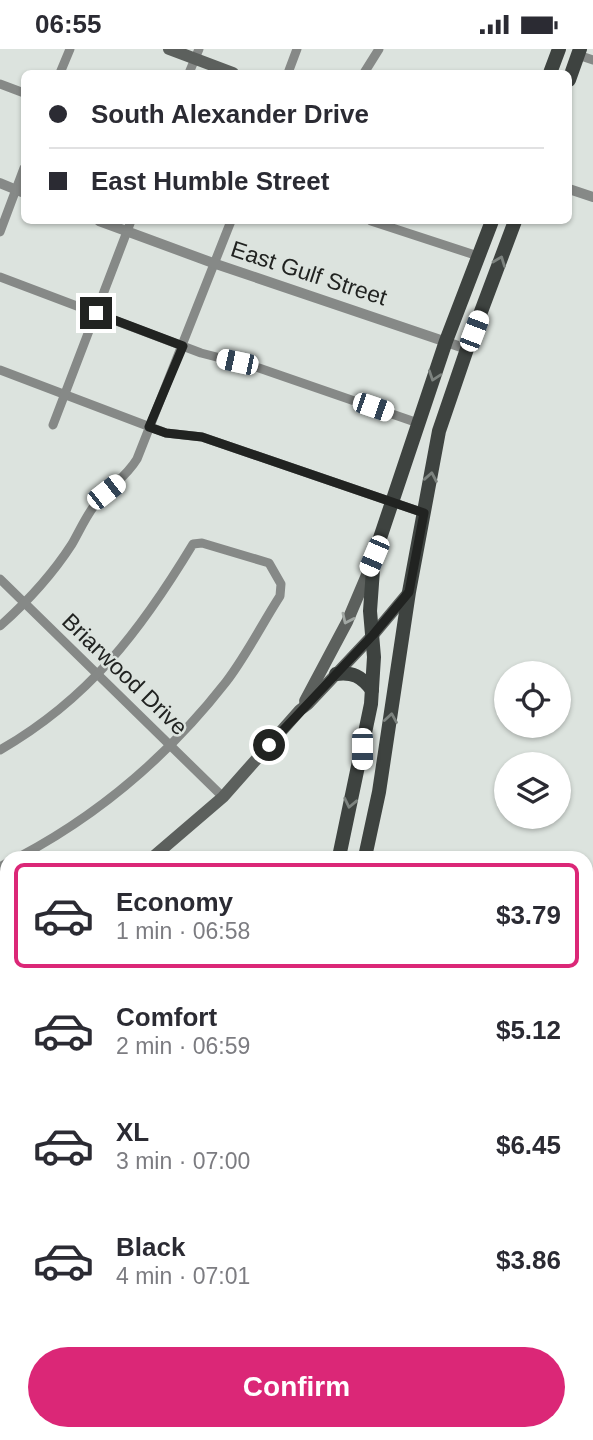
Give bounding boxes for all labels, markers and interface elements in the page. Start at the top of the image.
text: 06:55 [35,9,102,39]
text: South Alexander Drive [91,99,369,129]
text: East Humble Street [91,166,329,196]
street label: East Gulf Street [228,236,391,311]
one-way arrow [492,255,506,267]
route end [80,297,112,329]
car [457,308,492,354]
car [215,347,260,377]
one-way arrow [428,369,442,382]
car [350,390,397,424]
car [83,471,130,513]
one-way arrow [423,471,438,483]
car [357,533,392,579]
street label: Briarwood Drive [57,608,193,740]
one-way arrow [342,612,356,624]
map controls [494,661,571,829]
button: locate [494,661,571,738]
one-way arrow [383,712,398,724]
car [352,728,373,770]
route start [253,729,285,761]
button: layers [494,752,571,829]
one-way arrow [344,797,358,809]
icon: car [32,884,95,947]
text: Economy [116,887,233,917]
text: $3.79 [496,900,561,930]
text: 1 min · 06:58 [116,918,250,944]
icon: car [32,999,95,1062]
text: Comfort [116,1002,217,1032]
text: $5.12 [496,1015,561,1045]
text: 2 min · 06:59 [116,1033,250,1059]
icon: car [32,1114,95,1177]
text: XL [116,1117,149,1147]
text: $6.45 [496,1130,561,1160]
text: 3 min · 07:00 [116,1148,250,1174]
icon: car [32,1229,95,1292]
text: Black [116,1232,185,1262]
text: $3.86 [496,1245,561,1275]
text: 4 min · 07:01 [116,1263,250,1289]
button: Confirm [28,1347,565,1427]

